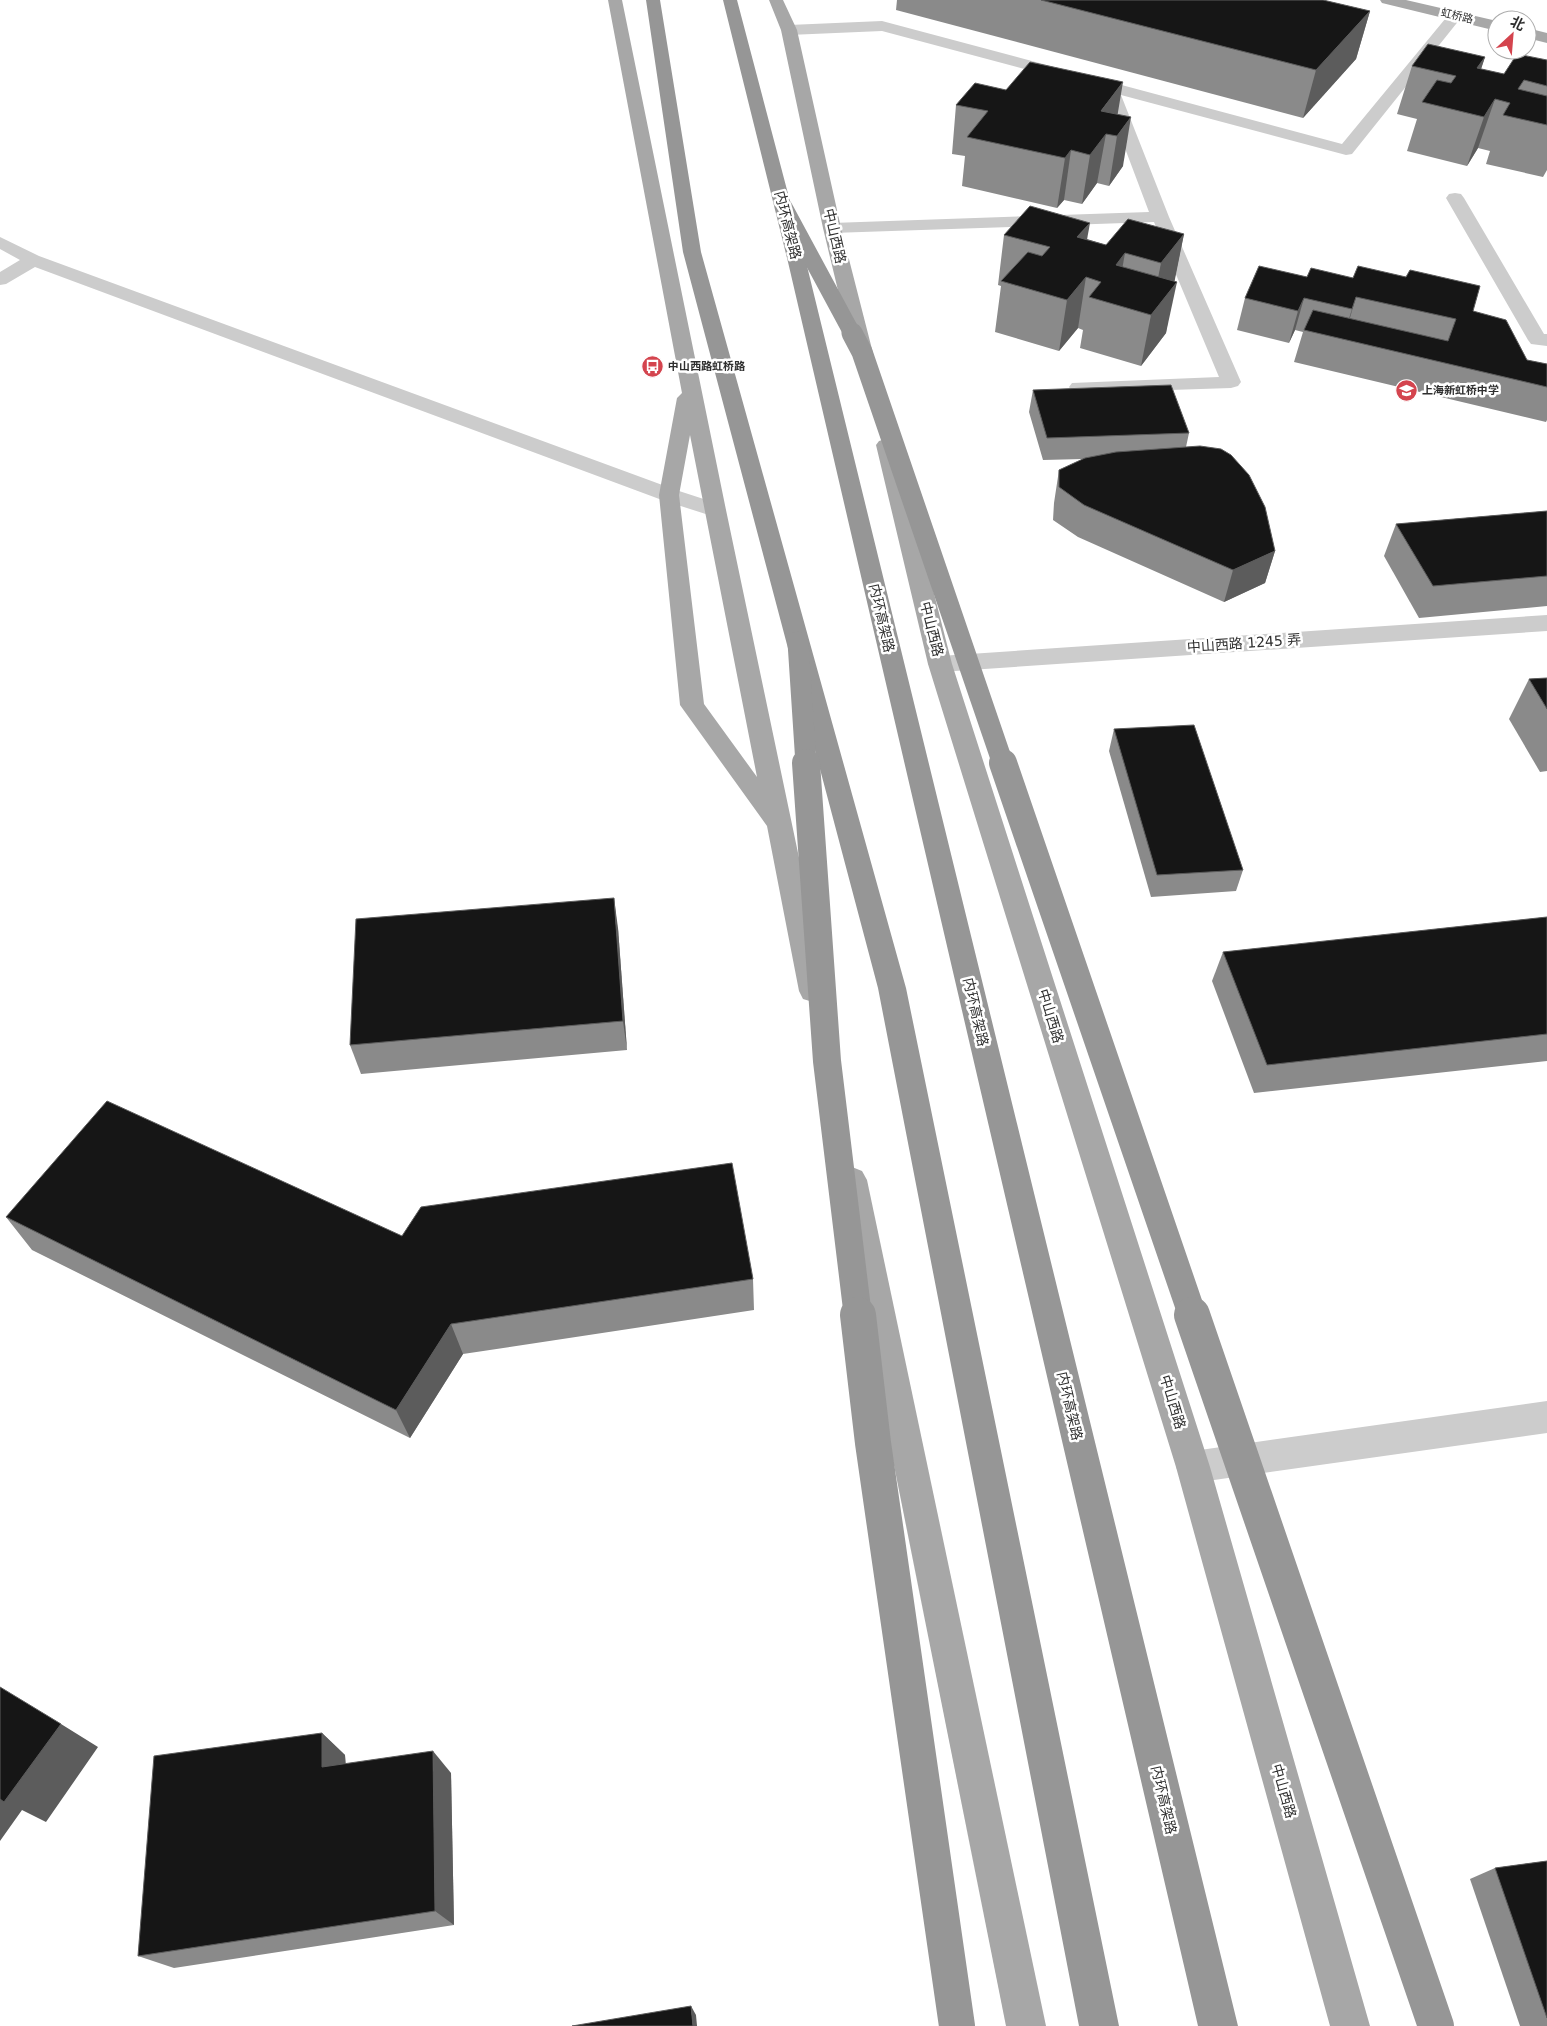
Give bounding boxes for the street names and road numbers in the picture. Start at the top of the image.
street label: 虹桥路 [1439,6,1475,26]
street label: 内环高架路 [772,189,804,261]
street label: 中山西路 [821,207,849,265]
street label: 内环高架路 [866,582,898,654]
street label: 中山西路 [917,600,947,658]
street label: 中山西路 1245 弄 [1186,631,1302,655]
street label: 内环高架路 [960,976,992,1048]
street label: 中山西路 [1035,987,1067,1045]
street label: 内环高架路 [1054,1370,1086,1442]
street label: 中山西路 [1157,1373,1189,1431]
street label: 中山西路 [1269,1762,1299,1820]
street label: 内环高架路 [1148,1764,1180,1836]

